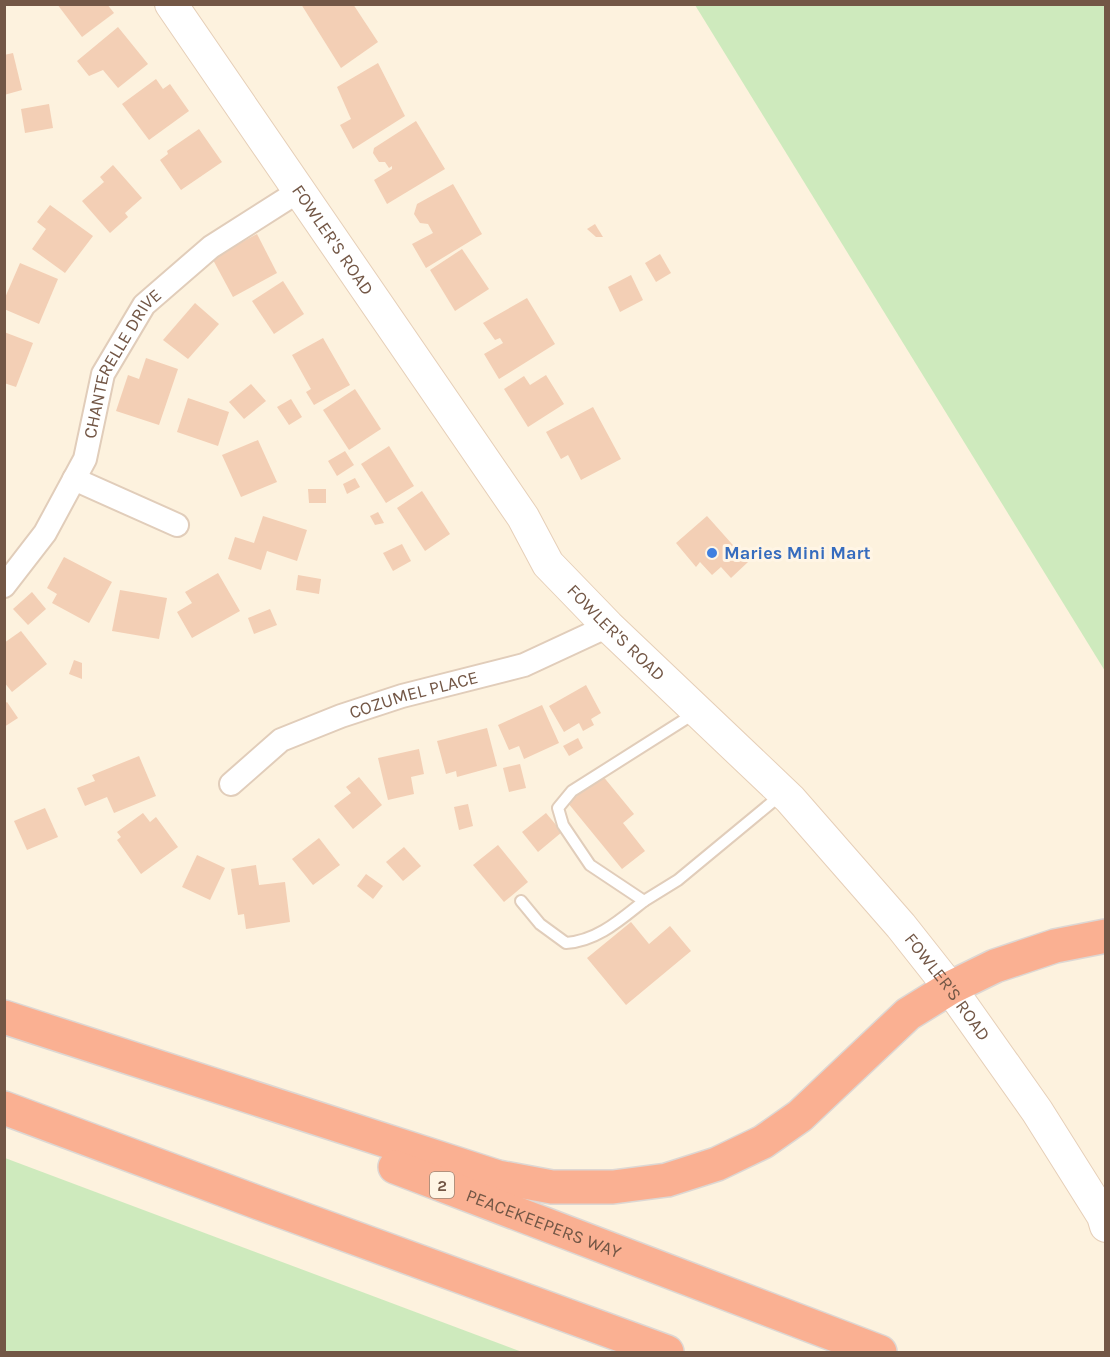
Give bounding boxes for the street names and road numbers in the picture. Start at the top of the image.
street label: FOWLER'S ROAD [287,180,378,299]
street label: CHANTERELLE DRIVE [79,284,166,441]
street label: FOWLER'S ROAD [562,579,670,686]
street label: COZUMEL PLACE [346,666,480,724]
street label: FOWLER'S ROAD [900,929,995,1045]
road number: 2 [430,1172,454,1198]
street label: PEACEKEEPERS WAY [463,1184,624,1263]

